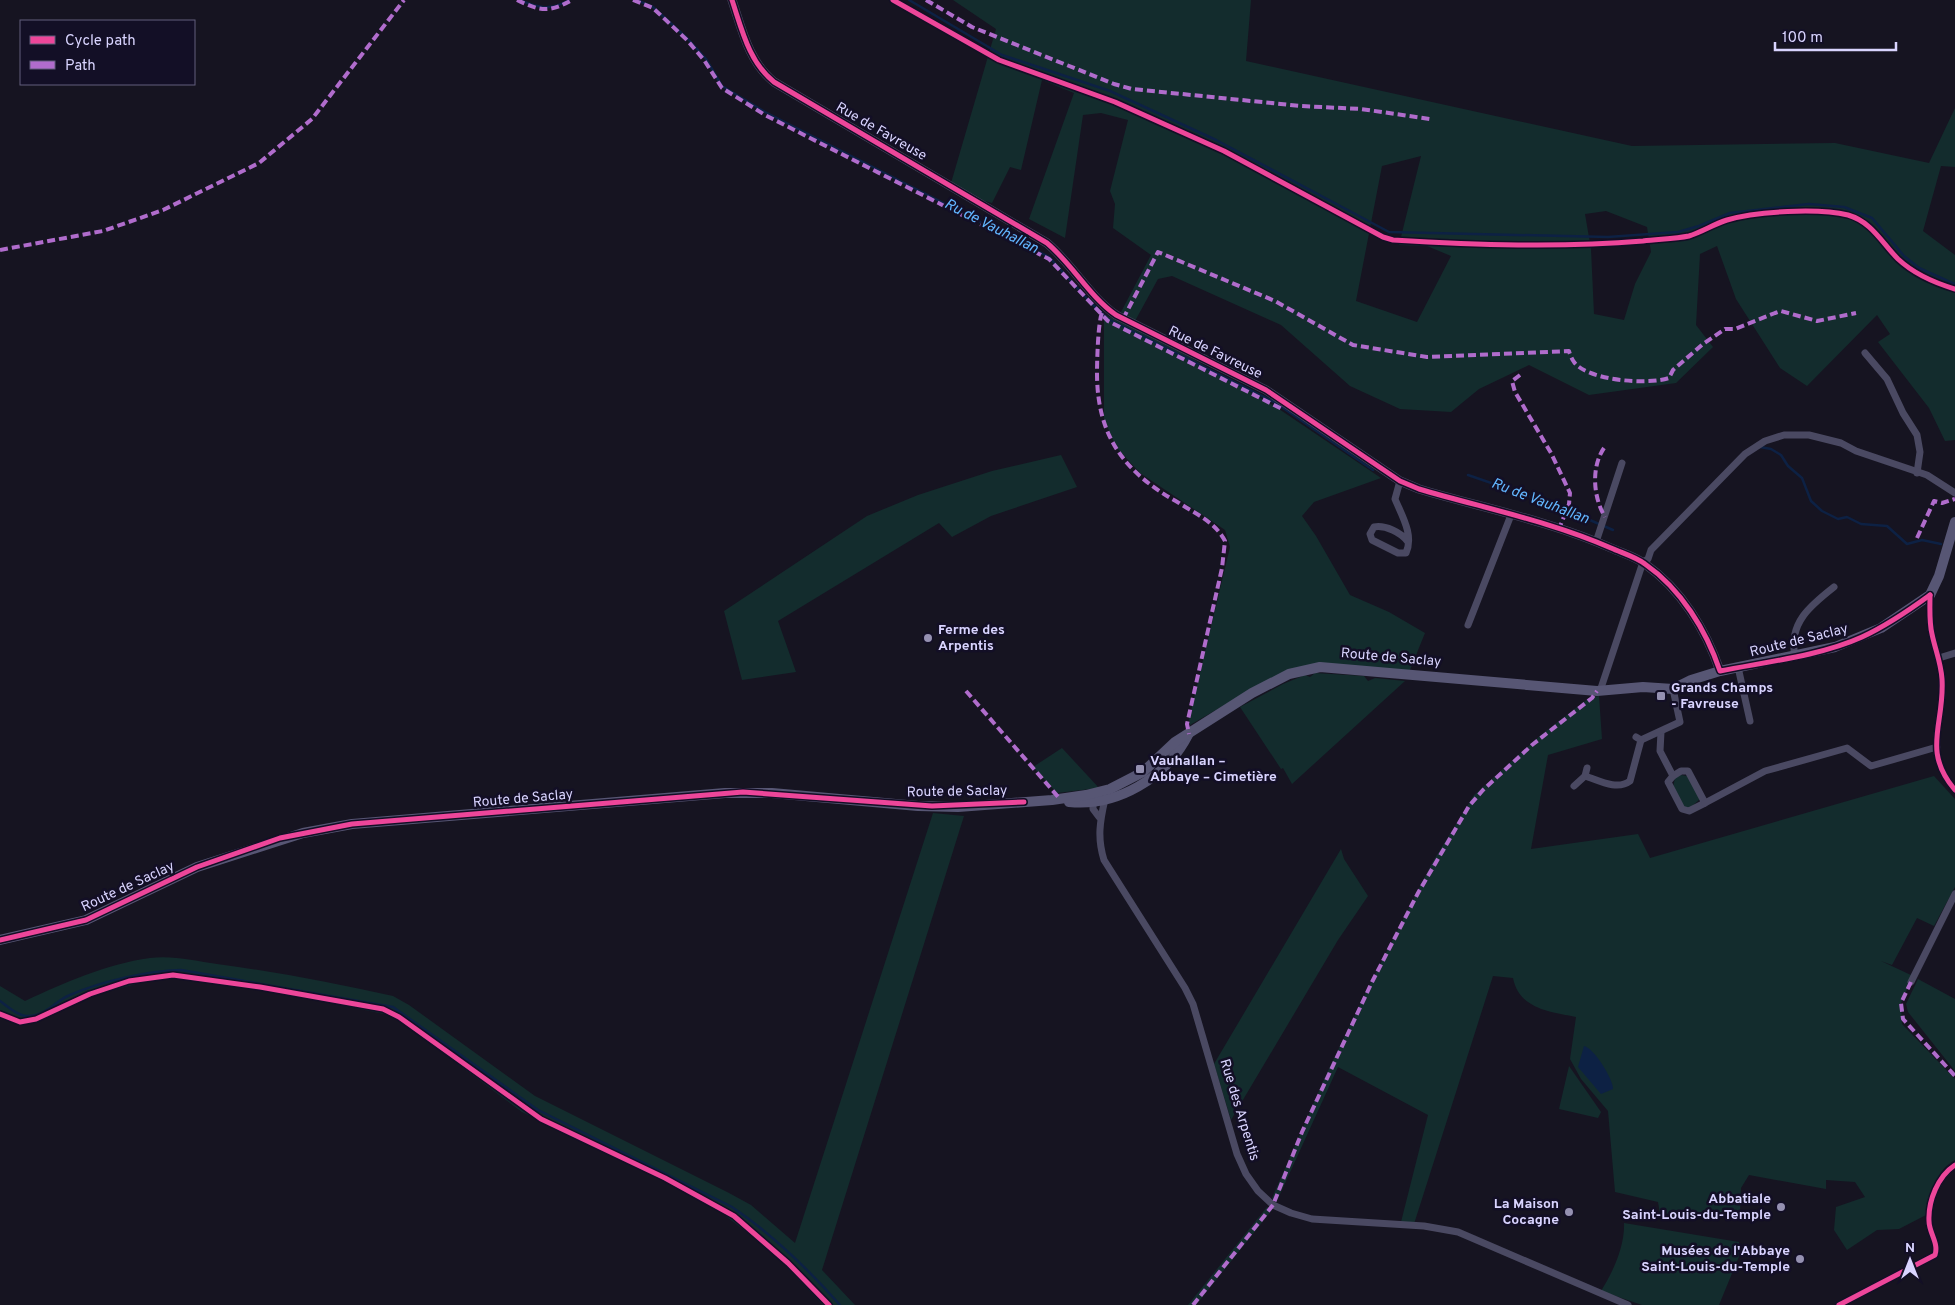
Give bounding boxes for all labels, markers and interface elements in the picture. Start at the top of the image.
legend [20,20,195,85]
scale bar [1775,20,1896,52]
text: 100 m [1782,29,1823,48]
text: Cycle path [65,32,136,51]
text: Path [65,57,96,76]
street label: Rue de Favreuse [832,99,930,165]
water label: Ru de Vauhallan [941,195,1041,259]
street label: Rue de Favreuse [1165,323,1265,383]
water label: Ru de Vauhallan [1488,475,1592,529]
street label: Route de Saclay [1748,621,1850,661]
place label: Ferme des Arpentis [938,622,1005,655]
marker: Ferme des Arpentis [922,632,934,644]
street label: Route de Saclay [1340,645,1442,671]
place label: Grands Champs - Favreuse [1671,680,1773,713]
marker: Grands Champs - Favreuse [1655,690,1667,702]
place label: Vauhallan – Abbaye – Cimetière [1150,753,1277,786]
marker: Vauhallan – Abbaye – Cimetière [1134,763,1146,775]
street label: Route de Saclay [907,783,1007,801]
street label: Route de Saclay [472,786,574,812]
street label: Route de Saclay [79,858,177,916]
street label: Rue des Arpentis [1215,1057,1263,1163]
place label: Abbatiale Saint-Louis-du-Temple [1622,1191,1771,1224]
place label: La Maison Cocagne [1494,1196,1559,1229]
marker: Abbatiale Saint-Louis-du-Temple [1775,1201,1787,1213]
marker: La Maison Cocagne [1563,1206,1575,1218]
north arrow [1885,1235,1935,1285]
text: N [1905,1240,1915,1257]
place label: Musées de l'Abbaye Saint-Louis-du-Temple [1641,1243,1790,1276]
marker: Musées de l'Abbaye Saint-Louis-du-Temple [1794,1253,1806,1265]

